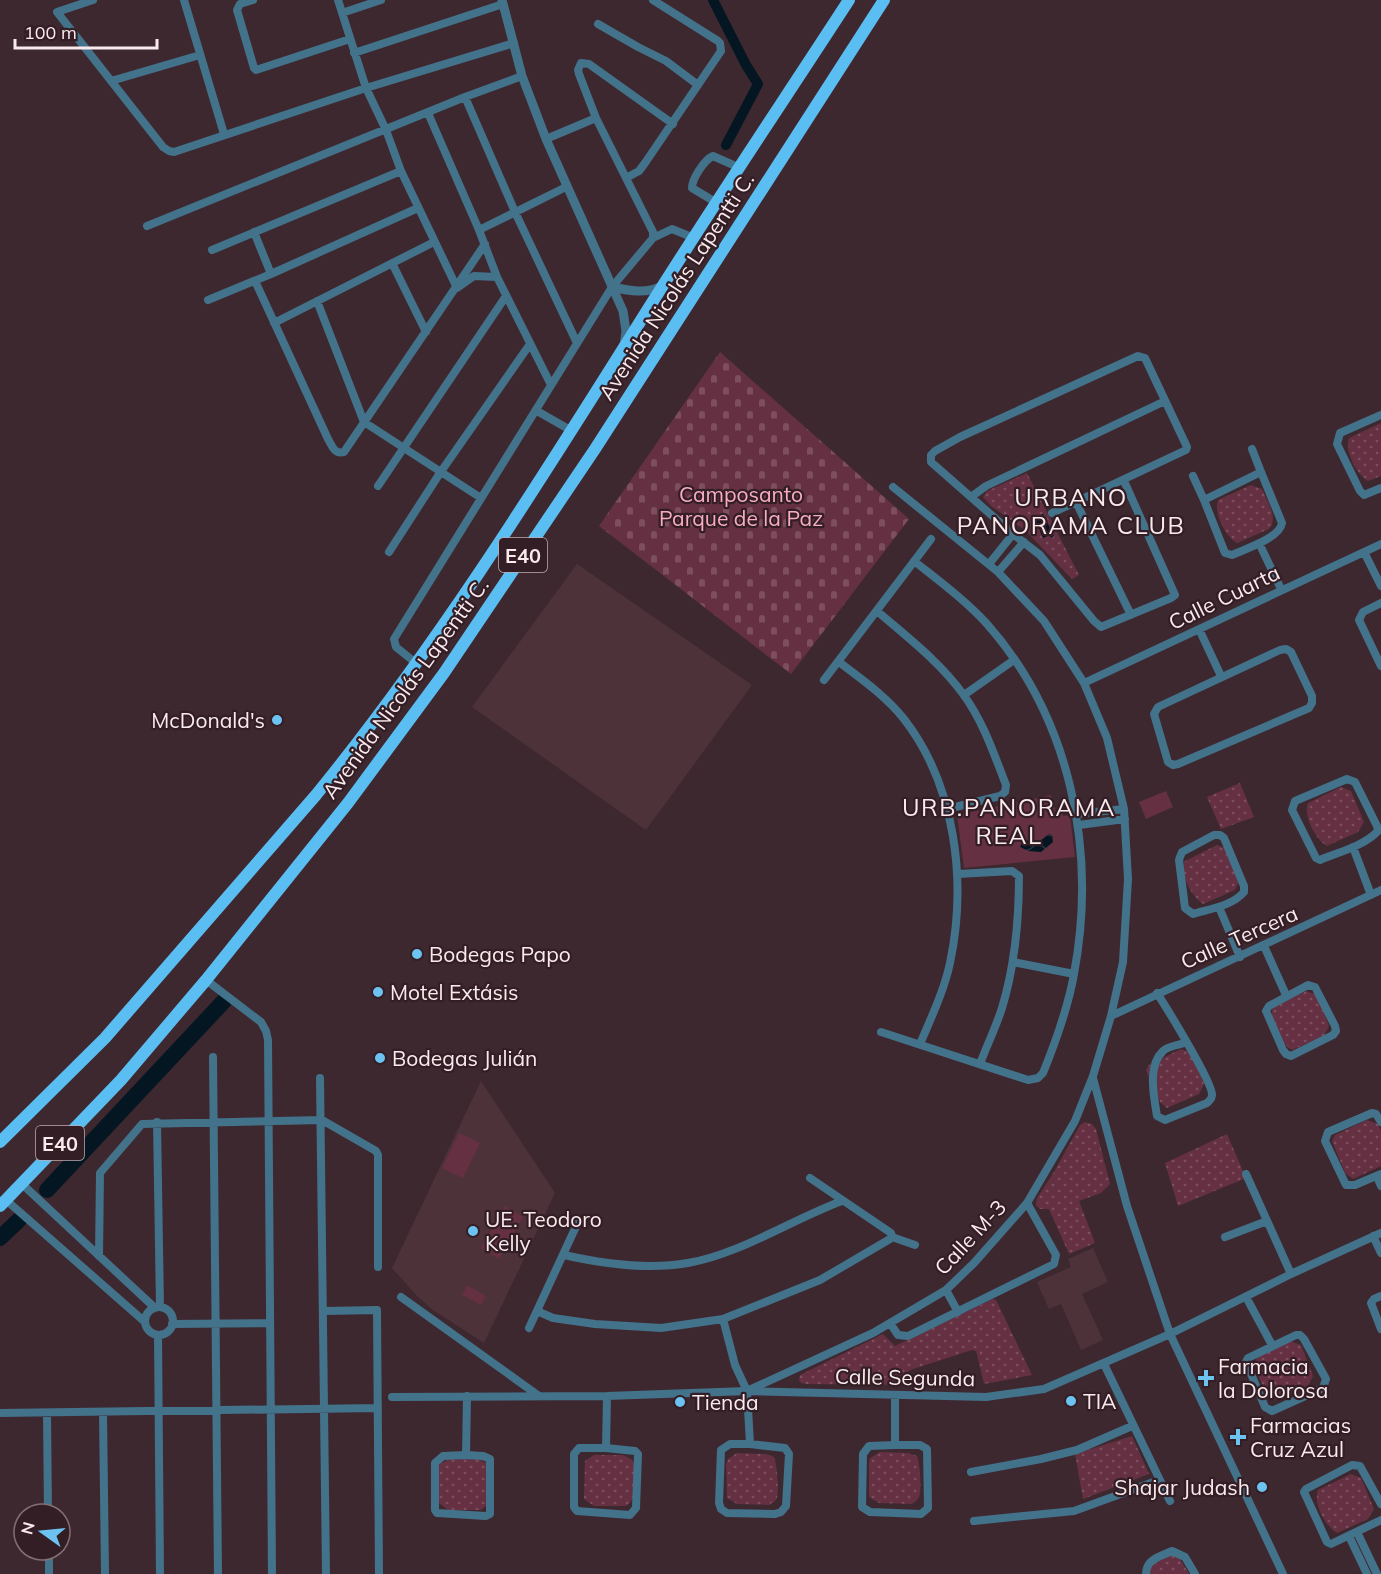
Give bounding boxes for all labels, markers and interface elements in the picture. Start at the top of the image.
scale bar [15,12,158,50]
text: 100 m [24,21,77,44]
street label: Avenida Nicolás Lapentti C. [593,167,759,405]
park label: Camposanto Parque de la Paz [659,481,823,531]
district label: URBANO PANORAMA CLUB [957,482,1185,540]
road number: E40 [499,538,547,572]
street label: Calle Cuarta [1164,559,1284,635]
street label: Avenida Nicolás Lapentti C. [316,573,494,803]
place label: McDonald's [151,707,265,733]
marker: McDonald's [270,713,284,727]
district label: URB.PANORAMA REAL [902,792,1116,850]
street label: Calle Tercera [1177,900,1301,974]
place label: Bodegas Papo [429,941,571,967]
marker: Bodegas Papo [410,947,424,961]
place label: Motel Extásis [390,979,518,1005]
marker: Motel Extásis [371,985,385,999]
place label: Bodegas Julián [392,1045,537,1071]
marker: Bodegas Julián [373,1051,387,1065]
road number: E40 [36,1126,84,1160]
street label: Calle M-3 [929,1194,1011,1280]
place label: UE. Teodoro Kelly [485,1206,602,1256]
marker: UE. Teodoro Kelly [466,1224,480,1238]
place label: Farmacia la Dolorosa [1218,1353,1328,1403]
street label: Calle Segunda [835,1363,975,1391]
marker: Farmacia la Dolorosa [1199,1371,1213,1385]
place label: TIA [1083,1388,1117,1414]
place label: Tienda [692,1389,759,1415]
marker: TIA [1064,1394,1078,1408]
marker: Tienda [673,1395,687,1409]
place label: Farmacias Cruz Azul [1250,1412,1351,1462]
marker: Farmacias Cruz Azul [1231,1430,1245,1444]
place label: Shajar Judash [1114,1474,1250,1500]
marker: Shajar Judash [1255,1480,1269,1494]
north arrow [12,1502,72,1562]
text: N [16,1520,39,1537]

